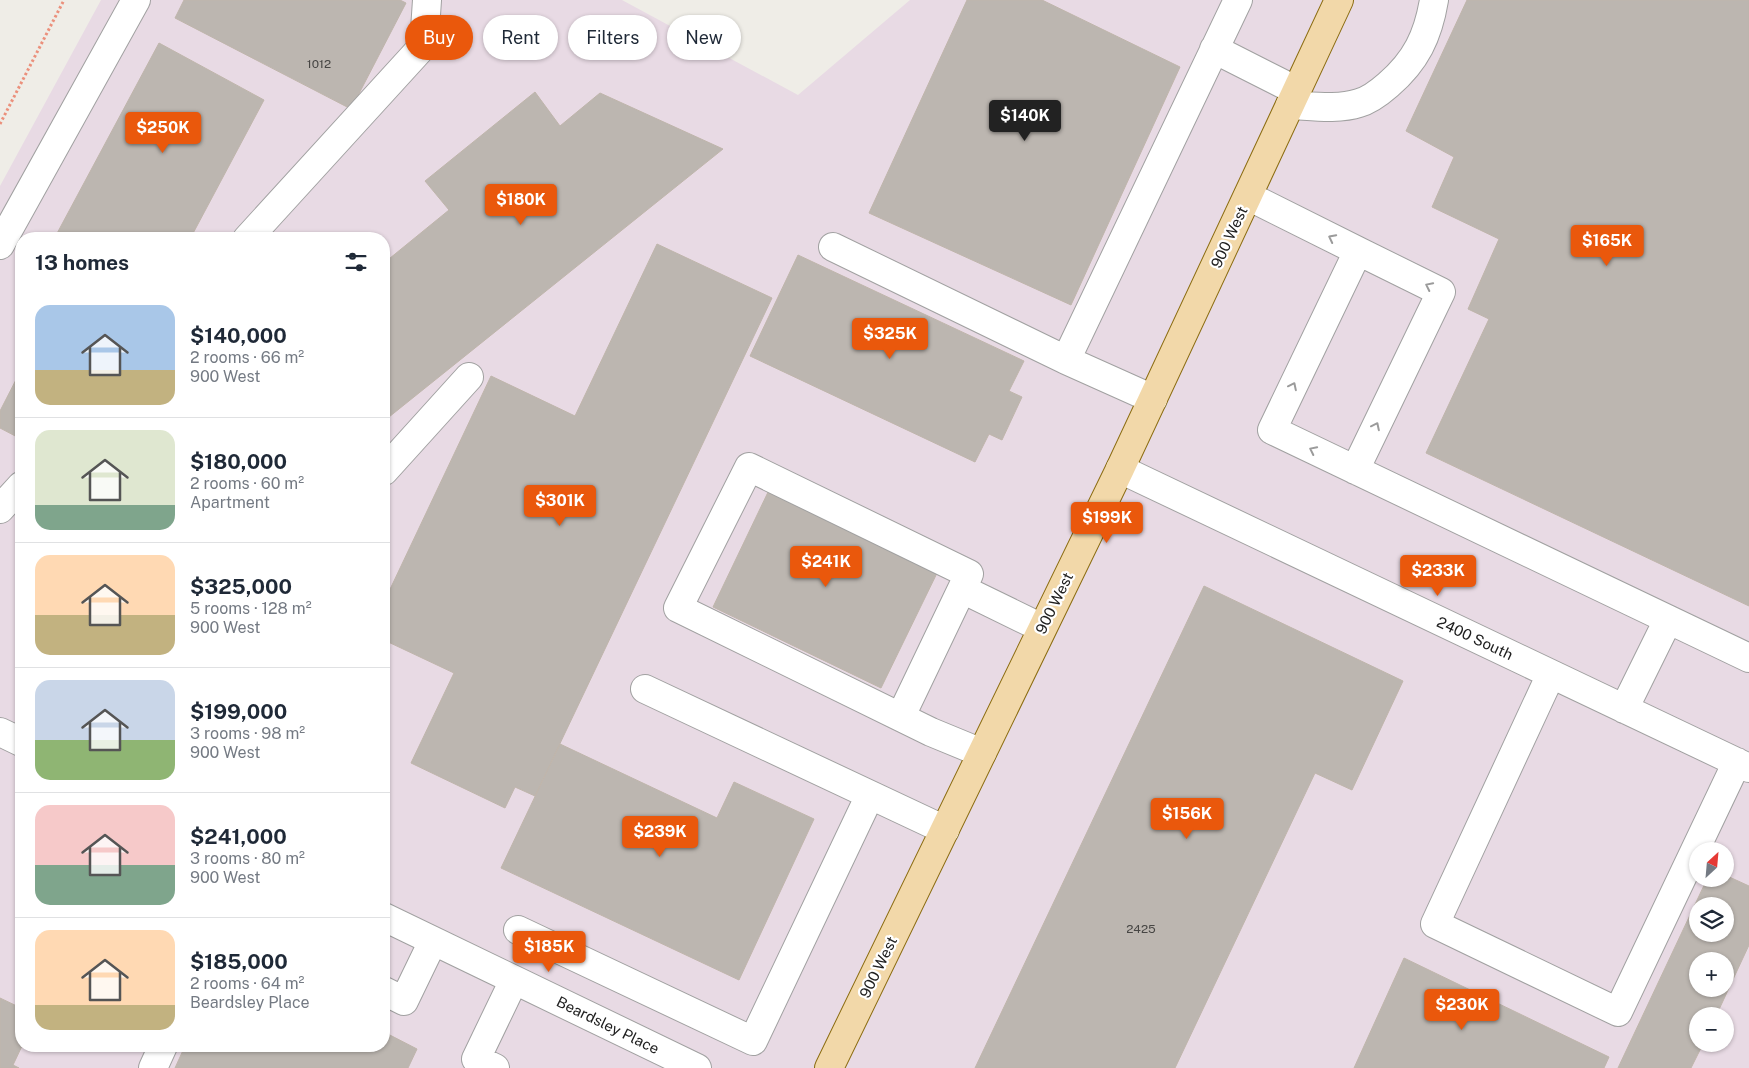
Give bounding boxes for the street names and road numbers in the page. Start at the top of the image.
street label: 900 West [1207,203,1251,271]
street label: 900 West [1032,569,1076,636]
street label: 2400 South [1434,613,1516,663]
street label: 900 West [856,933,900,1000]
street label: Beardsley Place [554,993,662,1057]

